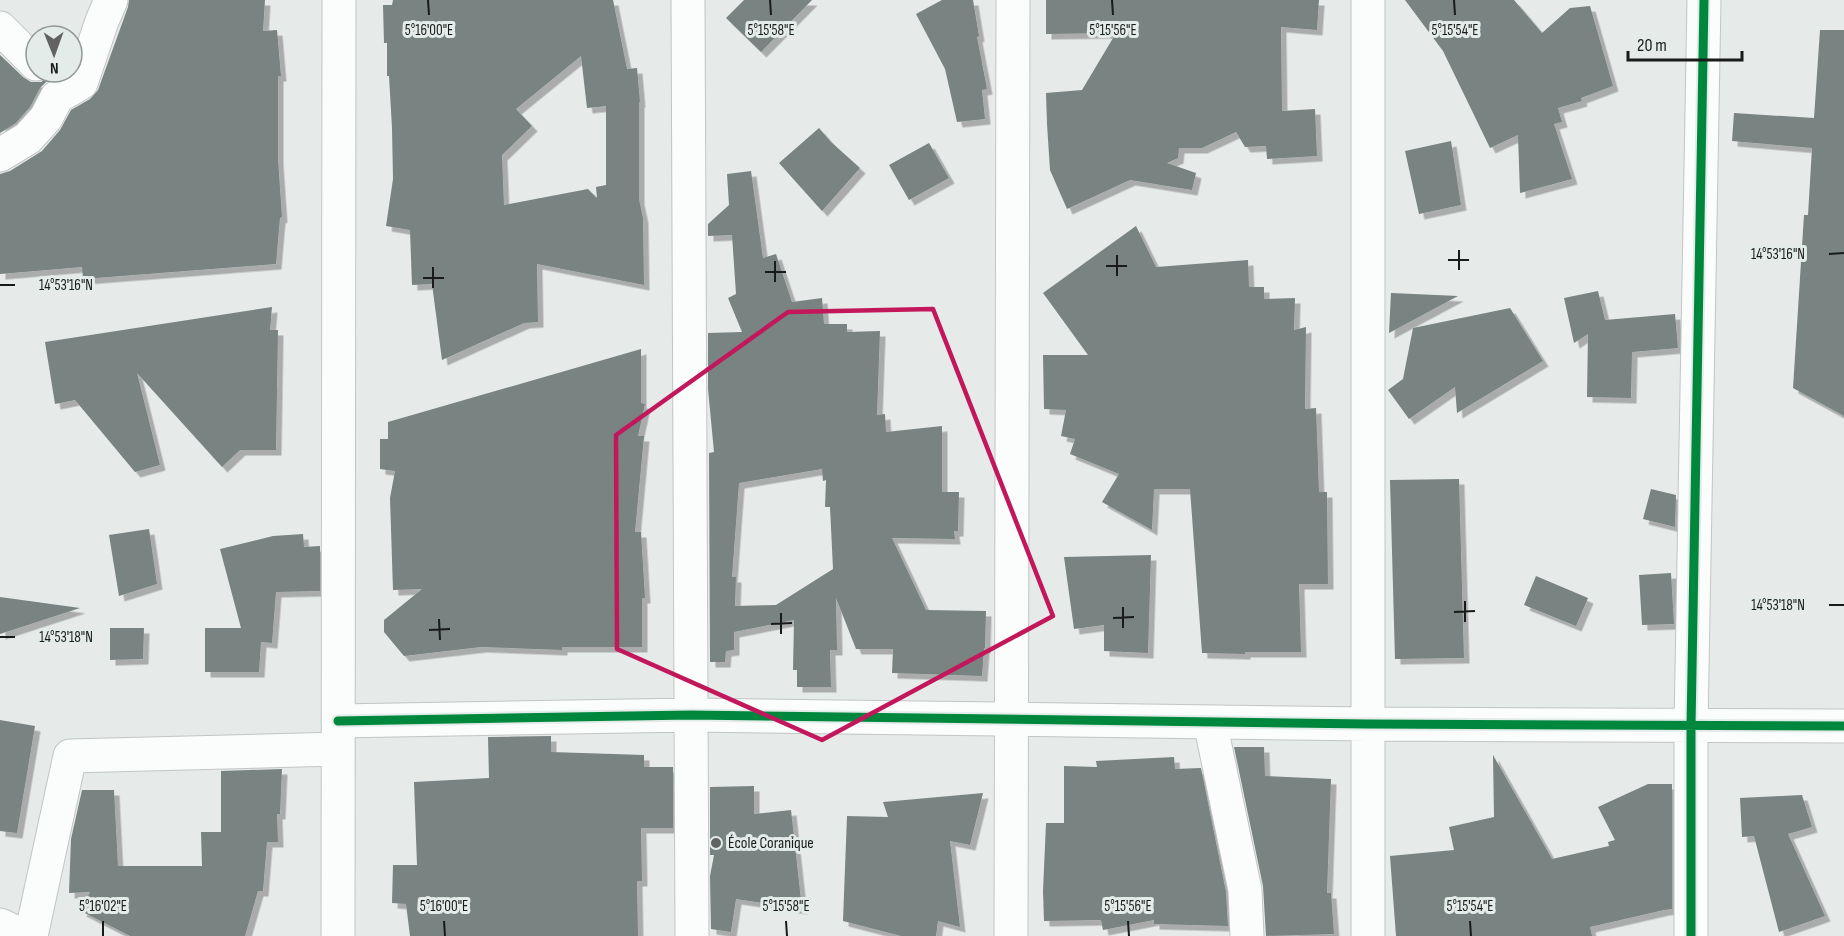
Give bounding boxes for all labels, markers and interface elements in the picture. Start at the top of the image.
text: 5°16'00"E [405,21,453,40]
text: 5°15'58"E [747,21,795,40]
text: 5°15'56"E [1089,21,1137,40]
text: 5°15'54"E [1432,21,1479,40]
north arrow [24,24,84,84]
scale bar [1628,24,1742,62]
text: 20 m [1637,35,1667,56]
text: N [50,58,59,77]
text: 14°53'16"N [1751,245,1805,264]
text: 14°53'16"N [39,276,93,295]
text: 14°53'18"N [1751,596,1805,615]
text: 14°53'18"N [39,628,93,647]
place label: École Coranique [728,834,814,853]
marker: École Coranique [709,836,723,850]
text: 5°16'02"E [79,897,127,916]
text: 5°16'00"E [420,897,468,916]
text: 5°15'58"E [762,897,810,916]
text: 5°15'56"E [1104,897,1152,916]
text: 5°15'54"E [1447,897,1494,916]

